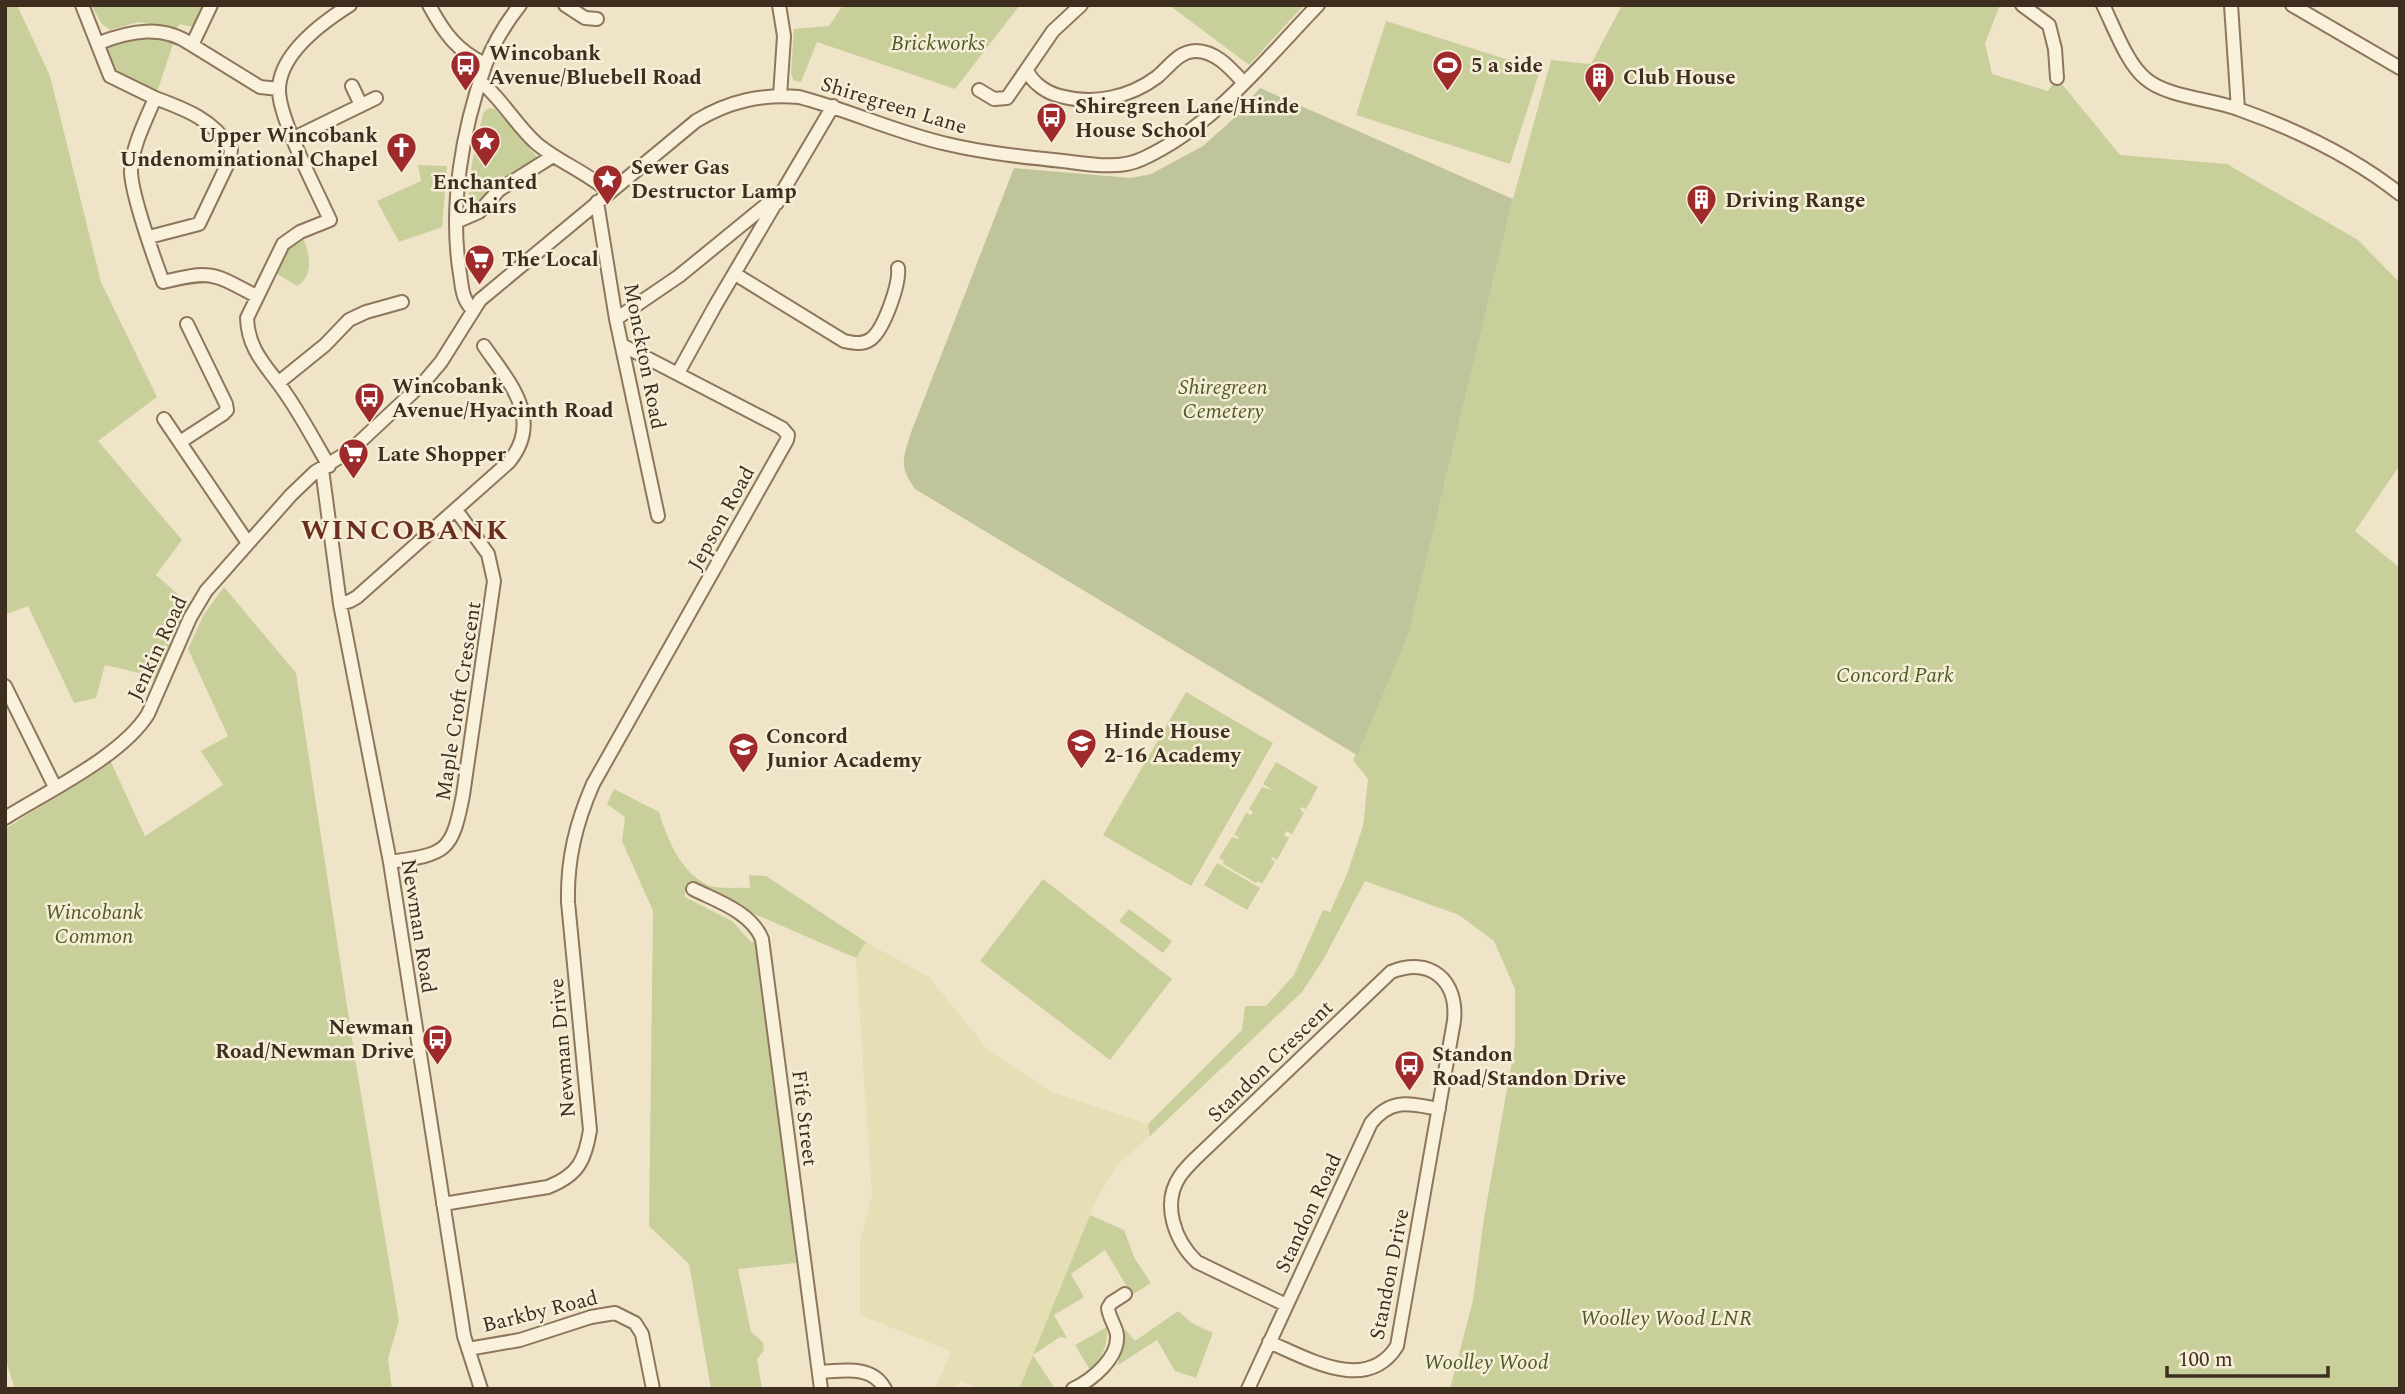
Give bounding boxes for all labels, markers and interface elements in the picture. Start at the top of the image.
park label: Brickworks [891,28,986,60]
place label: Wincobank Avenue/Bluebell Road [489,38,702,94]
bus stop icon: Wincobank Avenue/Bluebell Road [449,48,483,92]
sports icon: 5 a side [1431,48,1465,92]
place label: 5 a side [1471,50,1543,82]
building icon: Club House [1583,60,1617,104]
place label: Club House [1623,62,1736,94]
street label: Shiregreen Lane [817,68,971,143]
place label: Shiregreen Lane/Hinde House School [1075,91,1299,147]
bus stop icon: Shiregreen Lane/Hinde House School [1035,101,1069,145]
place label: Upper Wincobank Undenominational Chapel [120,120,378,176]
place icon: Enchanted Chairs [468,125,502,169]
church icon: Upper Wincobank Undenominational Chapel [384,130,418,174]
place label: Sewer Gas Destructor Lamp [631,152,797,208]
place icon: Sewer Gas Destructor Lamp [591,162,625,206]
place label: Enchanted Chairs [433,167,537,223]
building icon: Driving Range [1685,183,1719,227]
place label: Driving Range [1725,185,1865,217]
supermarket icon: The Local [462,242,496,286]
place label: The Local [502,244,599,276]
street label: Monckton Road [614,280,674,432]
place label: Wincobank Avenue/Hyacinth Road [392,371,614,427]
park label: Shiregreen Cemetery [1178,372,1268,428]
bus stop icon: Wincobank Avenue/Hyacinth Road [352,381,386,425]
supermarket icon: Late Shopper [337,437,371,481]
place label: Late Shopper [377,439,506,471]
street label: Jepson Road [680,460,764,577]
district label: WINCOBANK [300,509,510,552]
street label: Jenkin Road [120,591,196,706]
street label: Maple Croft Crescent [427,599,491,803]
park label: Concord Park [1836,660,1954,692]
place label: Hinde House 2-16 Academy [1104,716,1242,772]
place label: Concord Junior Academy [766,721,922,777]
school or university icon: Hinde House 2-16 Academy [1064,726,1098,770]
school or university icon: Concord Junior Academy [726,731,760,775]
street label: Newman Road [392,857,444,996]
park label: Wincobank Common [45,897,143,953]
street label: Newman Drive [541,977,585,1119]
street label: Standon Crescent [1200,993,1341,1130]
place label: Newman Road/Newman Drive [215,1012,414,1068]
bus stop icon: Newman Road/Newman Drive [420,1022,454,1066]
place label: Standon Road/Standon Drive [1432,1039,1626,1095]
bus stop icon: Standon Road/Standon Drive [1392,1049,1426,1093]
street label: Fife Street [782,1068,826,1168]
street label: Standon Road [1267,1148,1351,1279]
street label: Standon Drive [1362,1206,1418,1343]
street label: Barkby Road [479,1282,601,1342]
park label: Woolley Wood LNR [1580,1303,1752,1335]
scale bar [2167,1334,2328,1378]
text: 100 m [2178,1344,2233,1376]
park label: Woolley Wood [1423,1347,1549,1379]

